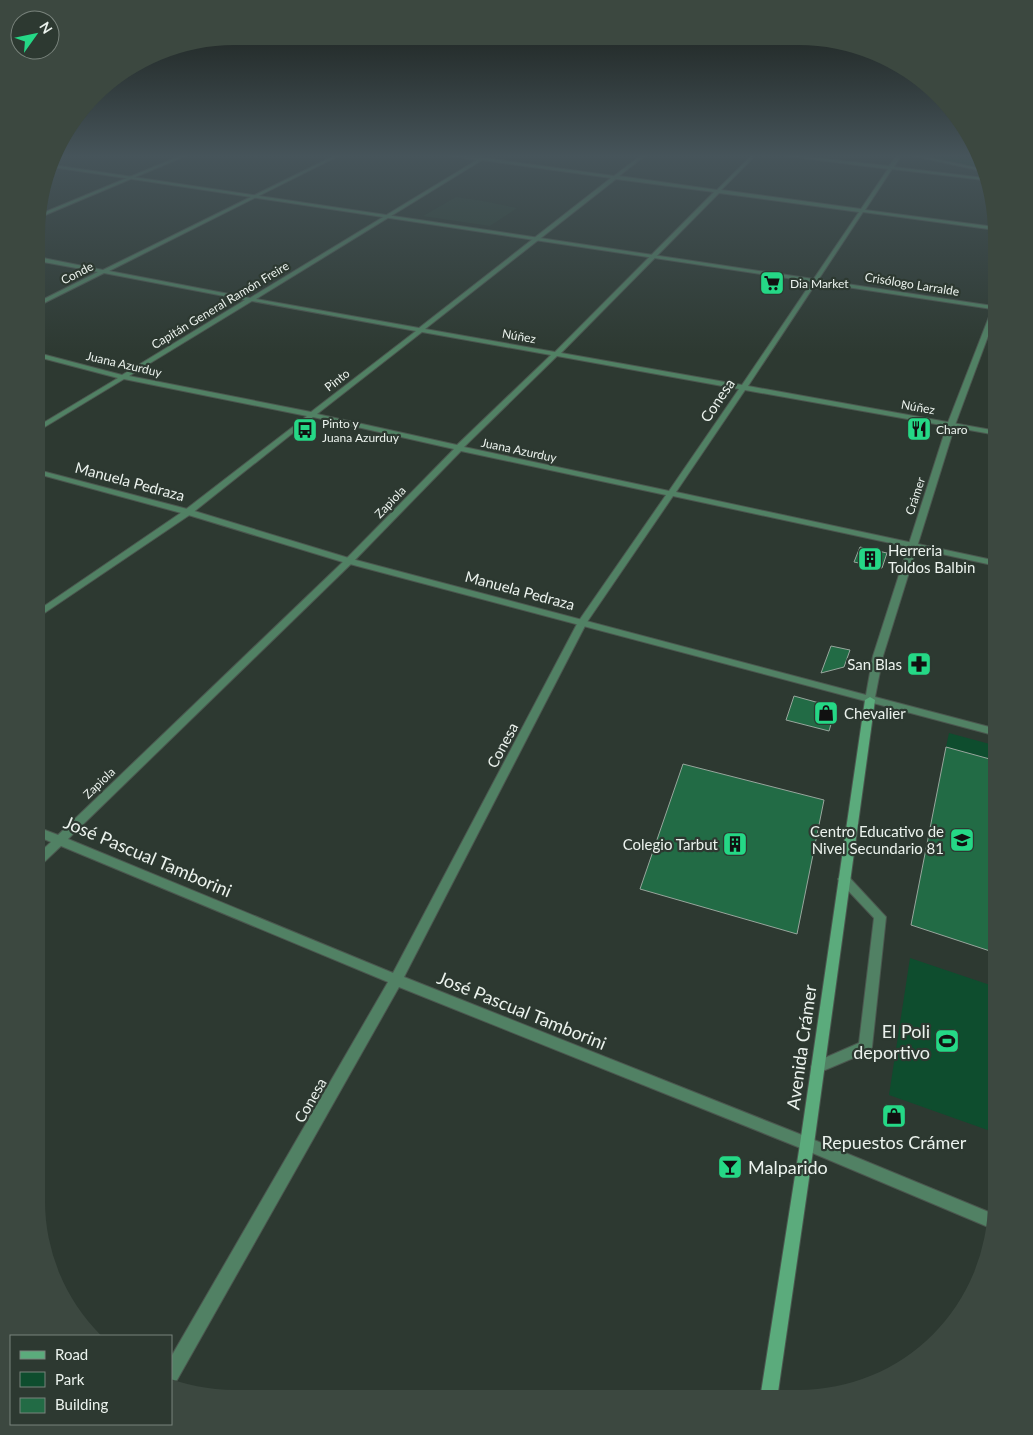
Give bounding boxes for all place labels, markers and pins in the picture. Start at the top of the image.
supermarket icon: Dia Market [759,270,785,296]
place label: Dia Market [790,276,849,291]
place label: Pinto y Juana Azurduy [322,416,400,445]
restaurant icon: Charo [906,416,932,442]
bus stop icon: Pinto y Juana Azurduy [292,417,318,443]
place label: Charo [936,422,968,437]
place label: Herreria Toldos Balbin [888,541,975,576]
building icon: Herreria Toldos Balbin [857,546,883,572]
pharmacy icon: San Blas [906,651,932,677]
place label: San Blas [847,655,902,673]
shop icon: Chevalier [813,700,839,726]
place label: Chevalier [844,704,906,722]
place label: Centro Educativo de Nivel Secundario 81 [810,822,944,857]
school or university icon: Centro Educativo de Nivel Secundario 81 [949,827,975,853]
building icon: Colegio Tarbut [722,831,748,857]
place label: Colegio Tarbut [623,835,719,853]
place label: El Poli deportivo [853,1020,930,1063]
sports icon: El Poli deportivo [934,1028,960,1054]
shop icon: Repuestos Crámer [881,1103,907,1129]
place label: Repuestos Crámer [822,1131,967,1153]
bar icon: Malparido [717,1154,743,1180]
place label: Malparido [748,1156,828,1178]

